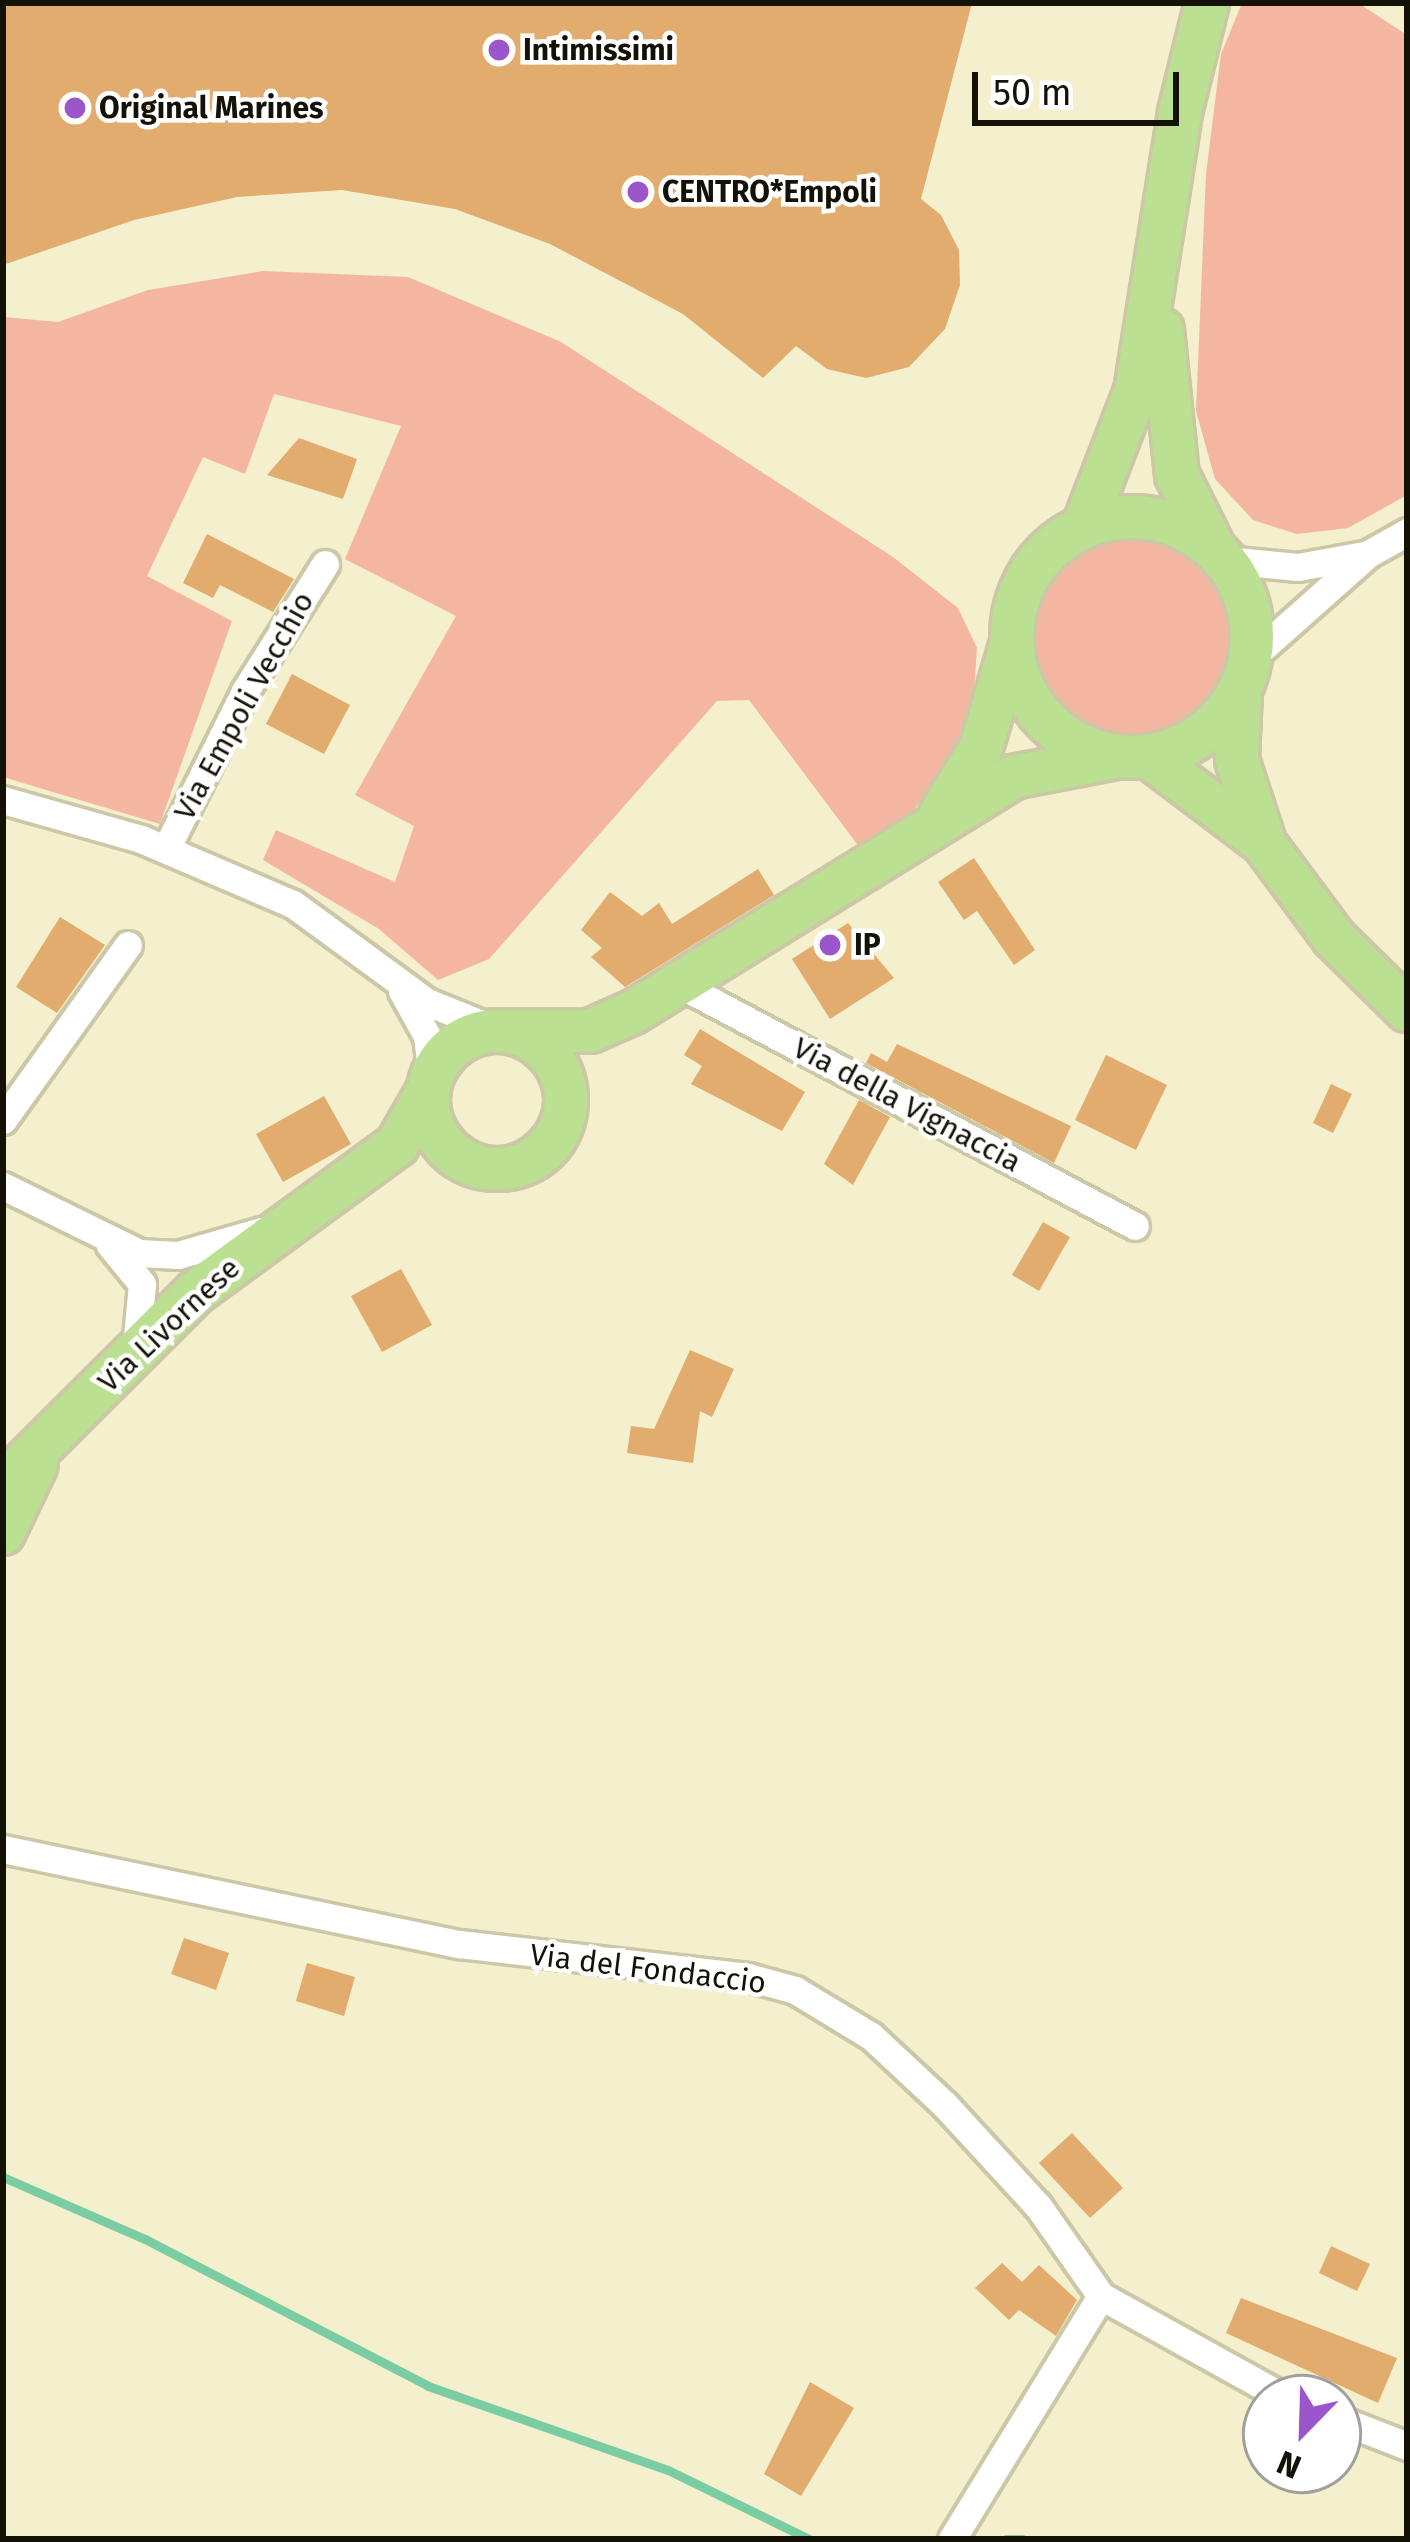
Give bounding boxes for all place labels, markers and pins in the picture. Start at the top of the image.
place label: Intimissimi [523,32,674,68]
marker: Intimissimi [486,37,512,63]
place label: Original Marines [99,90,324,126]
marker: Original Marines [62,95,88,121]
place label: CENTRO*Empoli [662,174,877,210]
marker: CENTRO*Empoli [625,179,651,205]
place label: IP [854,927,881,963]
marker: IP [817,932,843,958]

